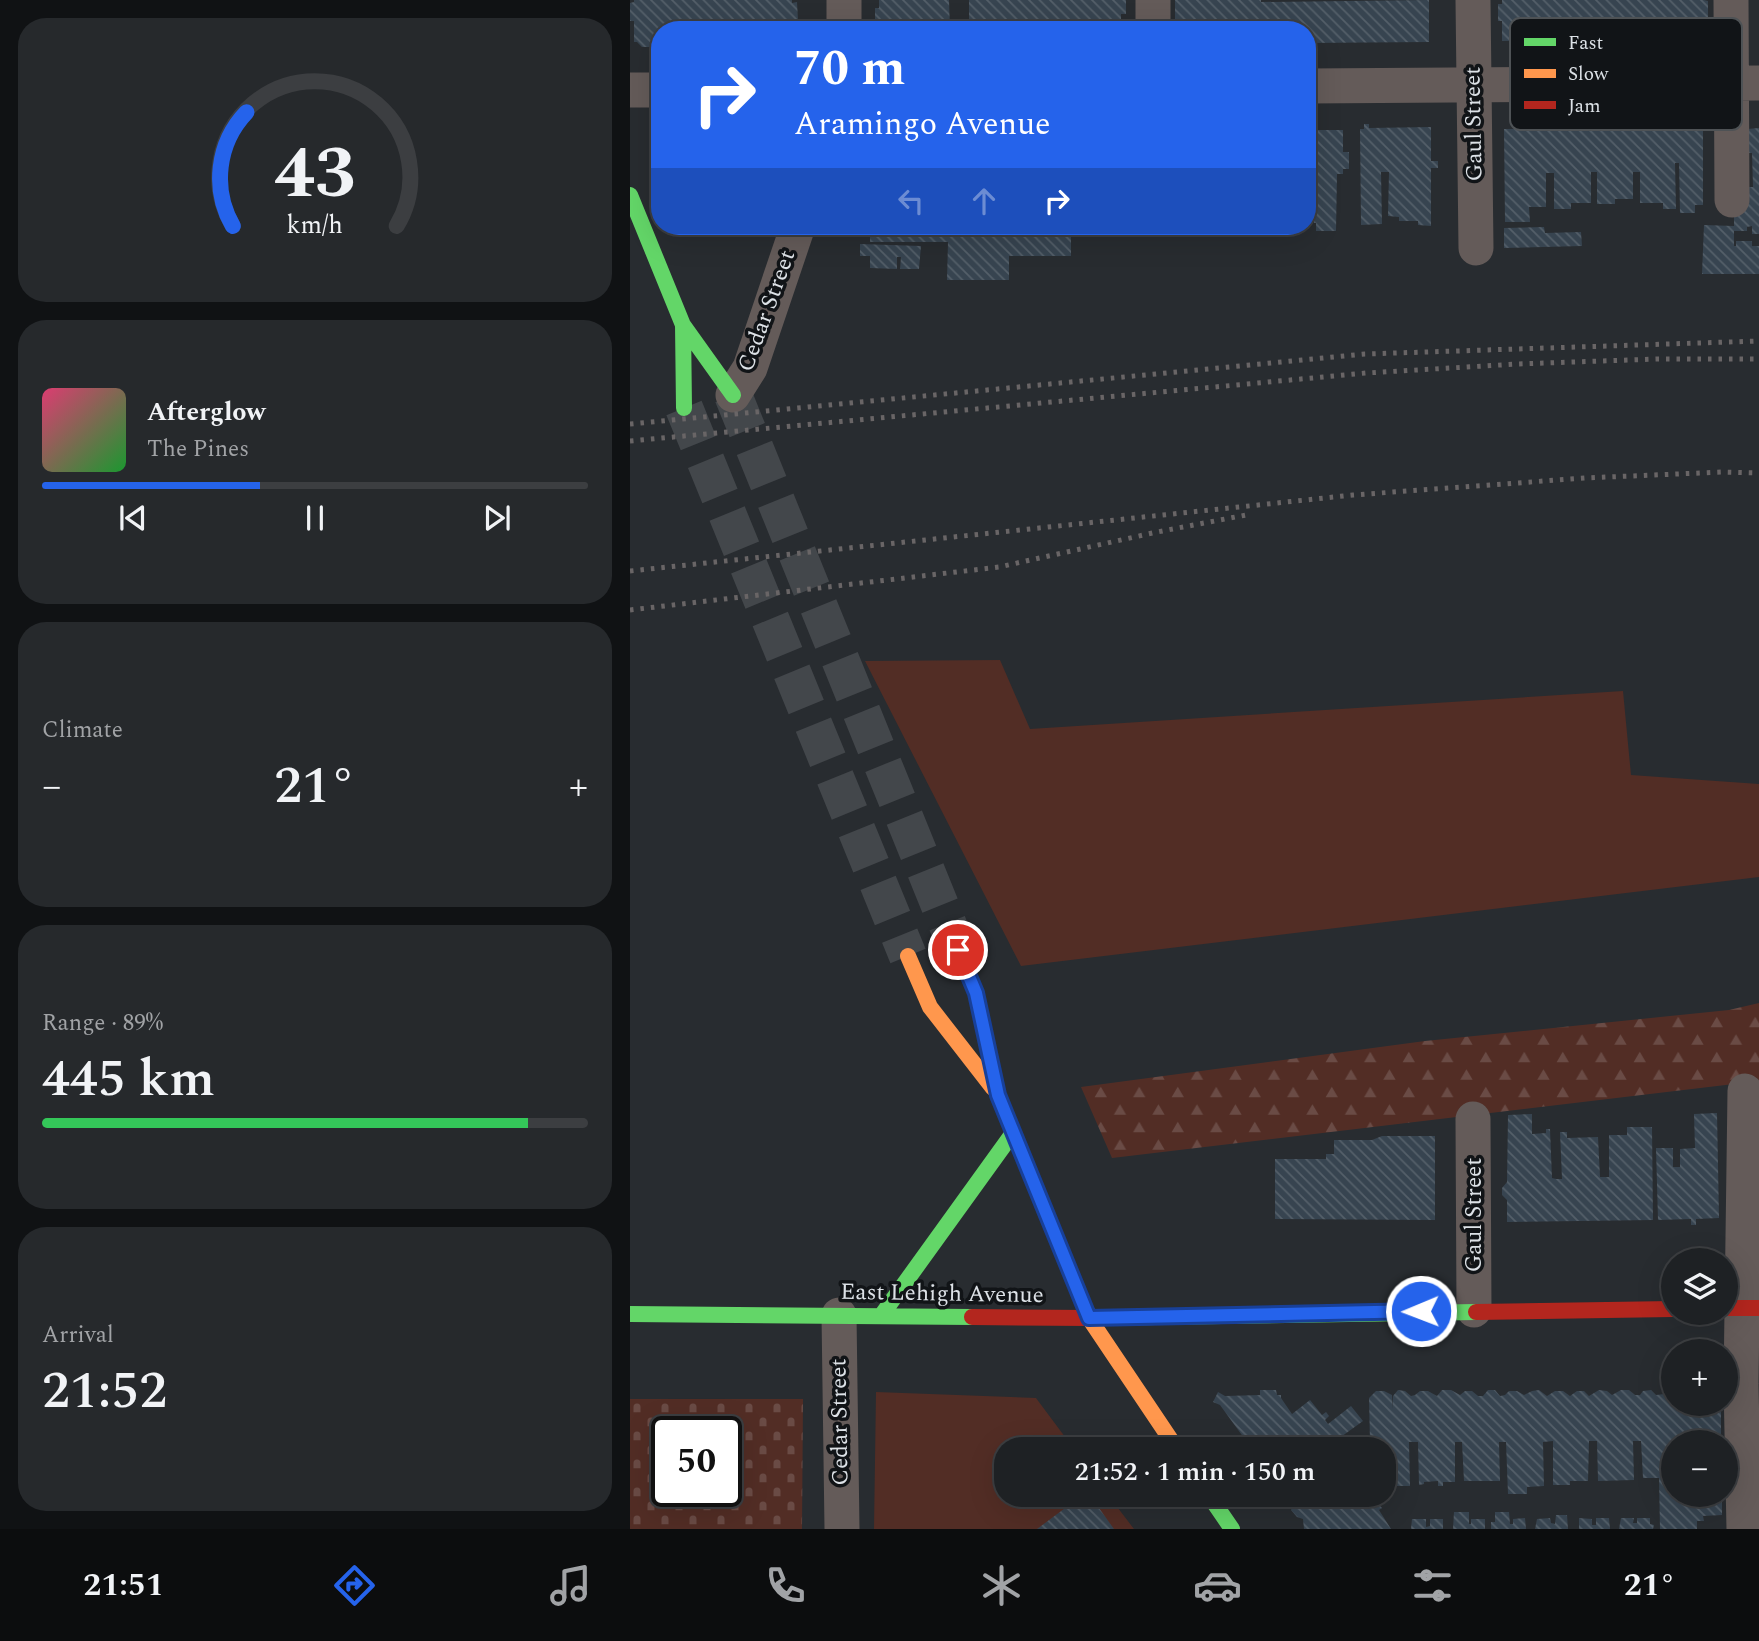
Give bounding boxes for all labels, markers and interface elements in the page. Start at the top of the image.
legend [1510,18,1742,130]
text: Fast [1568,29,1604,58]
text: 70 m [794,32,905,107]
icon: right [679,49,770,140]
text: Slow [1568,60,1609,89]
street label: Gaul Street [1456,66,1492,182]
text: Jam [1568,92,1600,121]
text: Aramingo Avenue [794,100,1051,149]
text: 43 [274,119,356,230]
icon: left [892,182,930,220]
icon: ahead [965,182,1003,220]
icon: right [1038,182,1076,220]
text: km/h [287,207,343,245]
street label: Cedar Street [729,245,805,377]
text: Afterglow [147,392,266,432]
text: The Pines [147,432,249,467]
icon: previous [114,499,152,537]
icon: pause [296,499,334,537]
icon: next [478,499,516,537]
text: Climate [42,713,123,748]
text: 21° [274,747,356,826]
text: − [42,758,61,816]
text: + [569,758,588,816]
pin [928,920,988,980]
icon: arrive [939,931,977,969]
text: Range · 89% [42,1006,163,1041]
text: 445 km [42,1040,215,1119]
street label: Gaul Street [1457,1158,1492,1272]
map controls [1661,1248,1738,1507]
button: layers [1661,1248,1738,1325]
position arrow [1384,1274,1458,1348]
street label: East Lehigh Avenue [840,1275,1044,1313]
text: Arrival [42,1318,114,1353]
button: + [1661,1339,1738,1416]
text: 21:52 [42,1352,167,1431]
street label: Cedar Street [821,1358,859,1486]
speed limit sign: 50 [651,1416,742,1507]
button: − [1661,1430,1738,1507]
text: 21:52 · 1 min · 150 m [1075,1452,1315,1492]
text: 21:51 [83,1561,164,1610]
icon: directions [330,1561,379,1610]
icon: music [546,1561,595,1610]
icon: phone [761,1561,810,1610]
icon: climate [977,1561,1026,1610]
icon: car [1193,1561,1242,1610]
icon: filters [1408,1561,1457,1610]
text: 21° [1624,1561,1676,1610]

